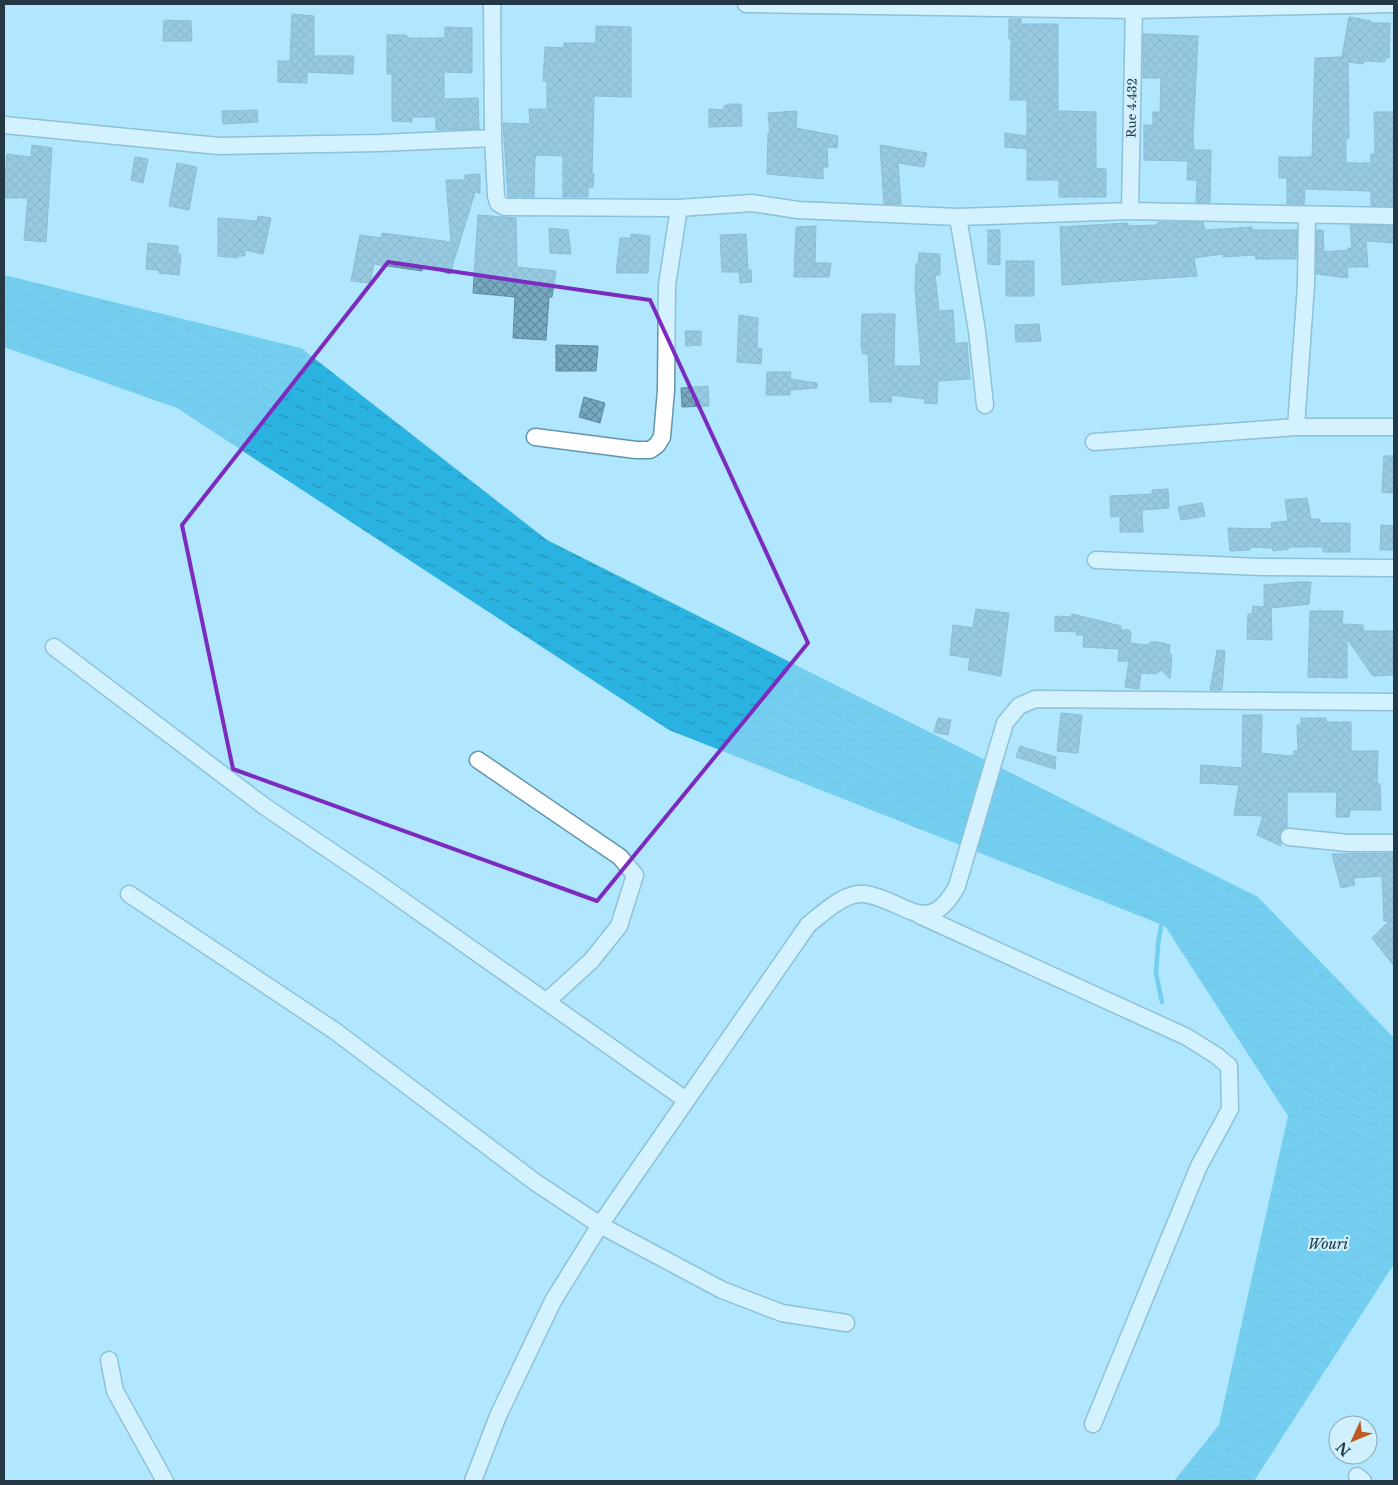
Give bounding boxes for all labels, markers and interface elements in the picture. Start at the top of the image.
street label: Rue 4.432 [1123,78,1140,138]
water label: Wouri [1308,1235,1348,1253]
north arrow [1328,1415,1378,1465]
text: N [1333,1438,1355,1460]

